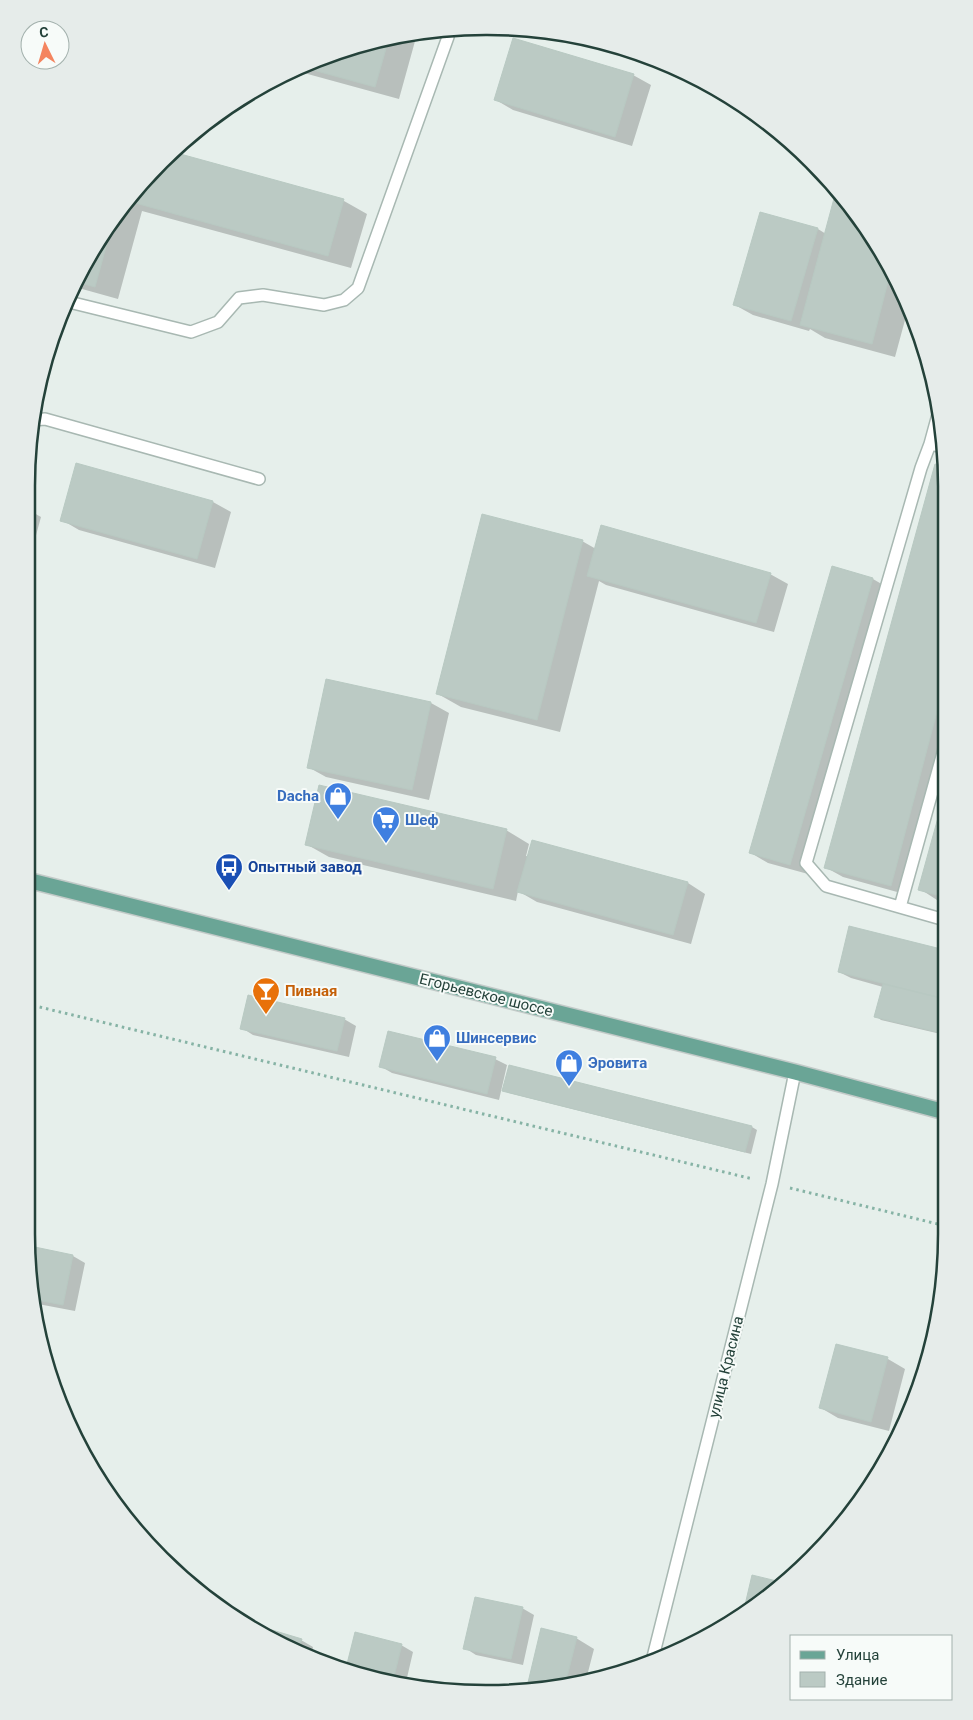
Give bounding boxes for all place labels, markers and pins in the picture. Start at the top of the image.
shop icon: Dacha [323,781,353,820]
place label: Dacha [277,787,319,805]
supermarket icon: Шеф [371,805,401,844]
place label: Шеф [405,811,438,829]
bus stop icon: Опытный завод [214,852,244,891]
place label: Опытный завод [248,858,362,876]
bar icon: Пивная [251,976,281,1015]
place label: Пивная [285,982,338,1000]
shop icon: Шинсервис [422,1023,452,1062]
place label: Шинсервис [456,1029,537,1047]
shop icon: Эровита [554,1048,584,1087]
place label: Эровита [588,1054,647,1072]

